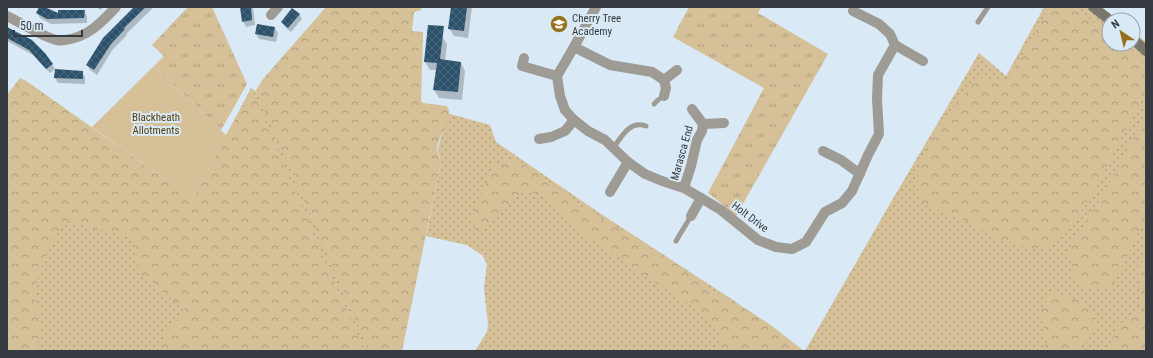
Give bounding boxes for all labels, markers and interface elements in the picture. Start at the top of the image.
scale bar [14,12,82,38]
place label: Cherry Tree Academy [572,12,621,38]
north arrow [1101,12,1141,52]
school or university icon: Cherry Tree Academy [549,14,569,34]
text: N [1109,17,1122,31]
text: 50 m [20,19,44,33]
park label: Blackheath Allotments [132,111,180,137]
street label: Marasca End [668,124,696,182]
street label: Holt Drive [729,199,771,235]

